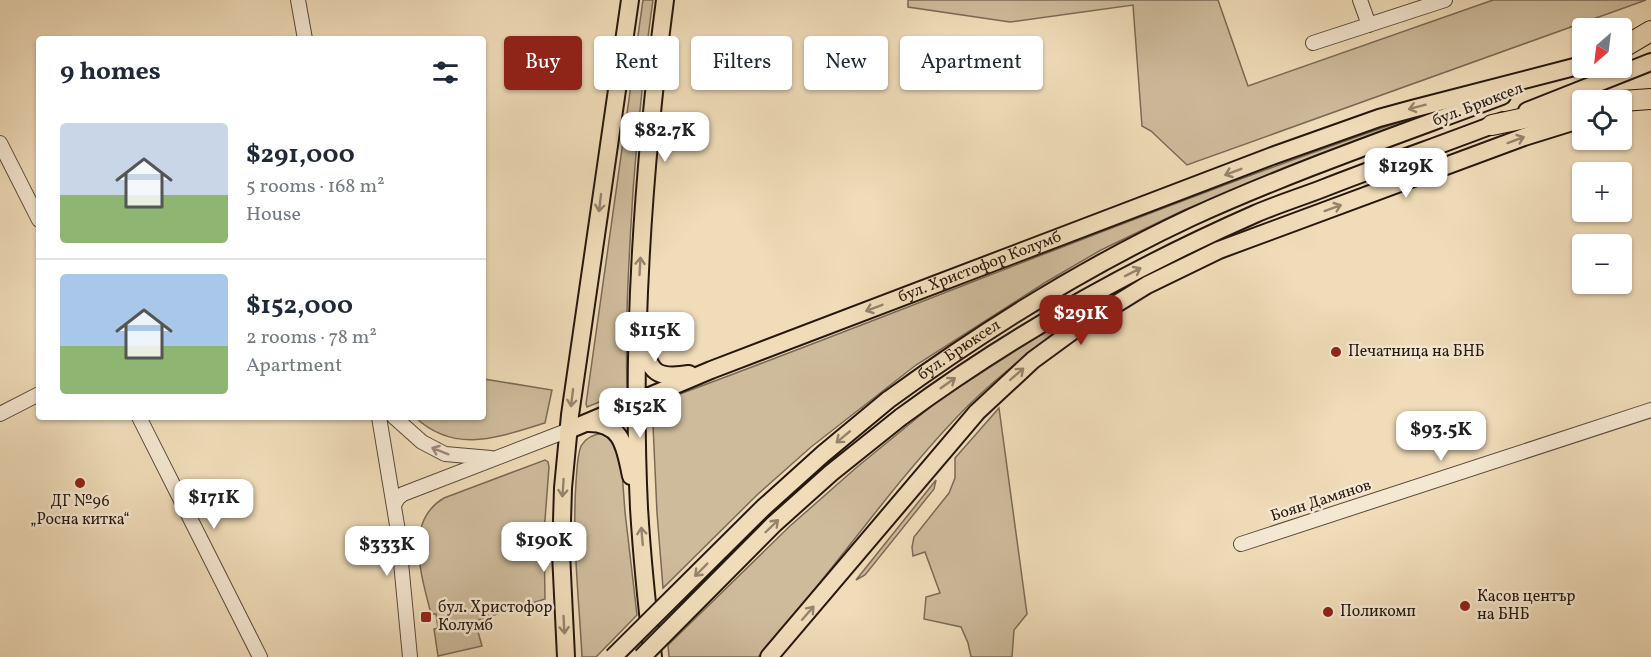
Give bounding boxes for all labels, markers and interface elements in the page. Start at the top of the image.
north arrow [1572,18,1632,78]
map controls [1572,18,1632,294]
chip: Buy [504,36,582,90]
chip: Rent [594,36,679,90]
chip: Filters [691,36,792,90]
chip: New [804,36,888,90]
chip: Apartment [900,36,1043,90]
text: 9 homes [60,54,161,90]
icon: filters [429,56,462,89]
street label: бул. Брюксел [1430,78,1527,132]
button: locate [1572,90,1632,150]
one-way arrow [1408,102,1427,114]
pin: $82.7K [616,112,714,163]
text: $82.7K [634,117,696,145]
one-way arrow [1506,134,1525,145]
text: $291,000 [246,137,355,173]
icon: home [108,147,180,219]
pin: $129K [1364,148,1448,199]
text: $129K [1378,153,1434,181]
button: + [1572,162,1632,222]
one-way arrow [1224,167,1242,178]
text: 5 rooms · 168 m² [246,173,385,201]
one-way arrow [595,193,606,213]
text: House [246,201,301,229]
one-way arrow [1323,202,1342,213]
street label: бул. Христофор Колумб [895,226,1065,308]
button: − [1572,234,1632,294]
one-way arrow [635,257,646,277]
one-way arrow [1124,266,1141,278]
text: $152,000 [246,288,353,324]
pin: $291K [1039,295,1123,346]
icon: home [108,298,180,370]
text: $291K [1053,300,1109,328]
one-way arrow [865,304,884,315]
pin: $115K [613,312,697,363]
street label: бул. Брюксел [914,315,1005,386]
text: $115K [629,317,681,345]
text: 2 rooms · 78 m² [246,324,377,352]
place label: Печатница на БНБ [1348,341,1485,363]
marker: Печатница на БНБ [1329,345,1343,359]
text: Apartment [246,352,342,380]
one-way arrow [1009,367,1024,381]
one-way arrow [939,377,955,389]
one-way arrow [566,388,577,408]
pin: $152K [598,388,682,439]
text: $152K [613,393,667,421]
pin: $93.5K [1392,411,1490,462]
text: $93.5K [1410,416,1472,444]
one-way arrow [836,430,851,444]
one-way arrow [431,445,449,456]
street label: Боян Дамянов [1268,474,1374,528]
marker: ДГ №96 „Росна китка“ [73,476,87,490]
one-way arrow [558,478,569,498]
pin: $171K [172,479,256,530]
text: $171K [188,484,240,512]
place label: ДГ №96 „Росна китка“ [30,491,130,531]
one-way arrow [765,519,780,533]
pin: $190K [502,522,586,573]
pin: $333K [345,526,429,577]
text: $190K [515,527,573,555]
one-way arrow [636,527,647,547]
text: $333K [359,531,415,559]
one-way arrow [693,563,708,577]
place label: Касов център на БНБ [1477,586,1575,626]
place label: бул. Христофор Колумб [438,597,552,637]
marker: Касов център на БНБ [1458,599,1472,613]
place label: Поликомп [1340,601,1416,623]
marker: Поликомп [1321,605,1335,619]
one-way arrow [801,606,815,621]
marker: бул. Христофор Колумб [419,610,433,624]
one-way arrow [559,614,570,634]

